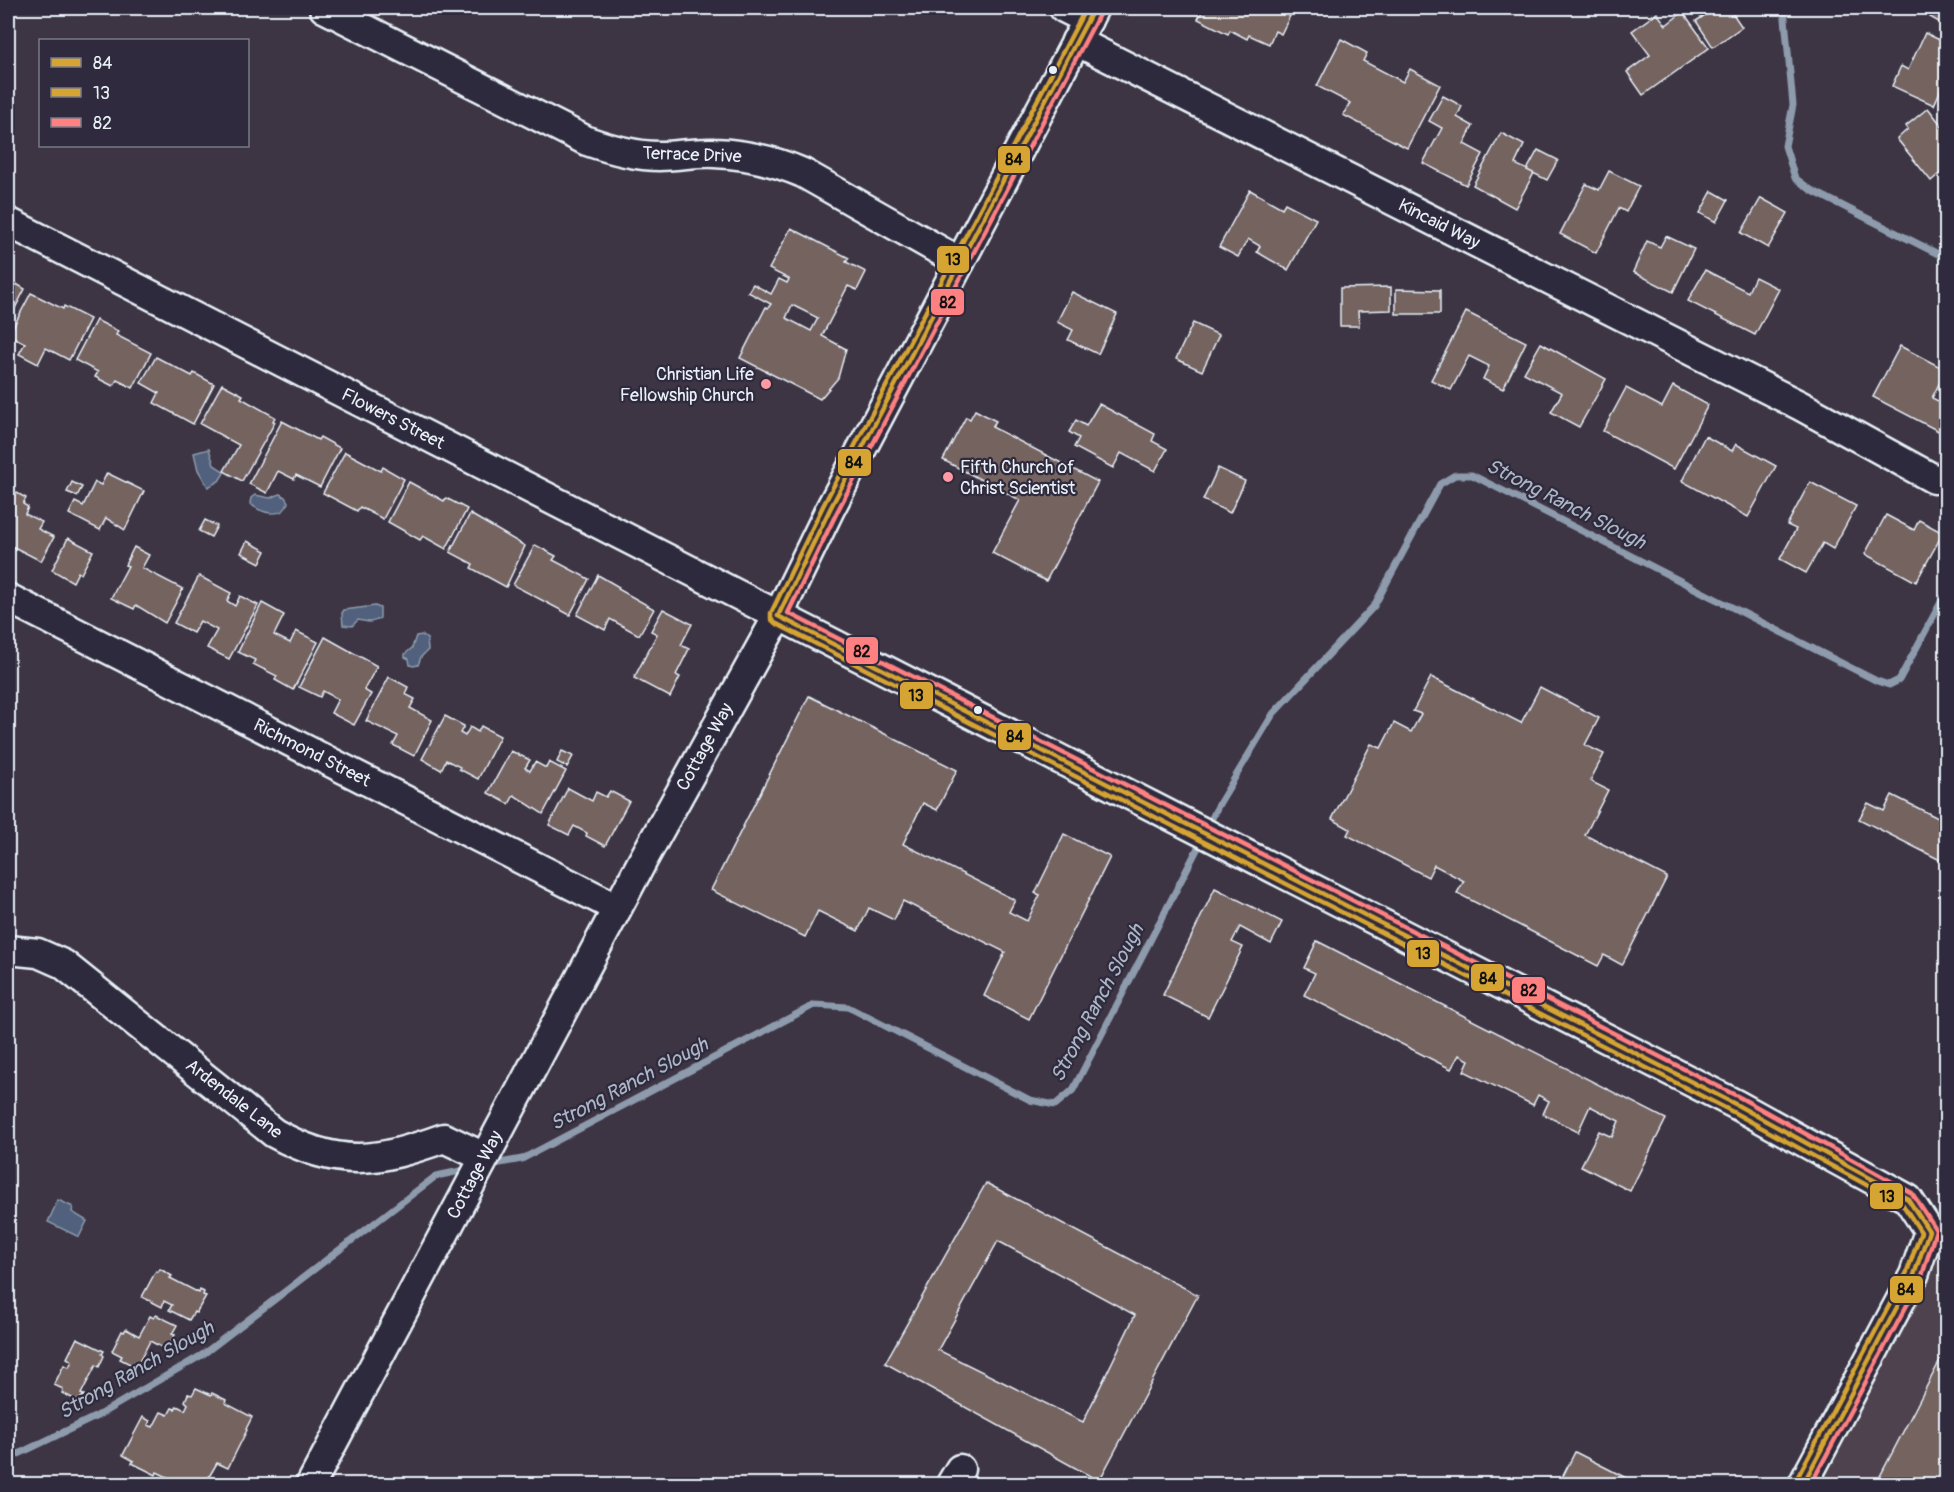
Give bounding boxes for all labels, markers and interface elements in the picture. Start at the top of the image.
legend [39,39,249,147]
text: 84 [93,52,113,75]
unlabelled marker [1047,64,1059,76]
text: 13 [93,82,110,105]
text: 82 [93,112,112,135]
street label: Terrace Drive [642,142,742,168]
line badge: 84 [997,145,1031,174]
text: 84 [1005,150,1023,170]
street label: Kincaid Way [1394,194,1484,255]
line badge: 13 [936,245,970,274]
text: 13 [945,250,961,270]
line badge: 82 [930,288,965,316]
text: 82 [939,293,957,313]
place label: Christian Life Fellowship Church [620,363,754,407]
marker: Christian Life Fellowship Church [759,377,773,391]
street label: Flowers Street [338,383,449,455]
line badge: 84 [837,448,872,477]
text: 84 [845,453,863,473]
water label: Strong Ranch Slough [1482,453,1651,556]
place label: Fifth Church of Christ Scientist [960,456,1076,500]
marker: Fifth Church of Christ Scientist [941,470,955,484]
line badge: 82 [845,636,879,665]
text: 82 [853,642,871,662]
line badge: 13 [899,681,934,710]
text: 13 [908,686,924,706]
street label: Cottage Way [671,699,739,795]
unlabelled marker [972,704,984,716]
street label: Richmond Street [250,714,375,793]
line badge: 84 [997,722,1032,751]
text: 84 [1006,727,1024,747]
water label: Strong Ranch Slough [1045,918,1150,1086]
line badge: 13 [1406,939,1440,968]
text: 13 [1415,944,1431,964]
line badge: 84 [1470,963,1505,992]
text: 84 [1479,969,1497,989]
line badge: 82 [1511,976,1546,1004]
text: 82 [1520,981,1538,1001]
water label: Strong Ranch Slough [546,1031,714,1136]
street label: Ardendale Lane [181,1054,287,1144]
street label: Cottage Way [442,1127,508,1223]
line badge: 13 [1869,1182,1904,1210]
text: 13 [1879,1187,1895,1207]
line badge: 84 [1889,1275,1924,1304]
text: 84 [1897,1280,1915,1300]
water label: Strong Ranch Slough [54,1315,219,1425]

